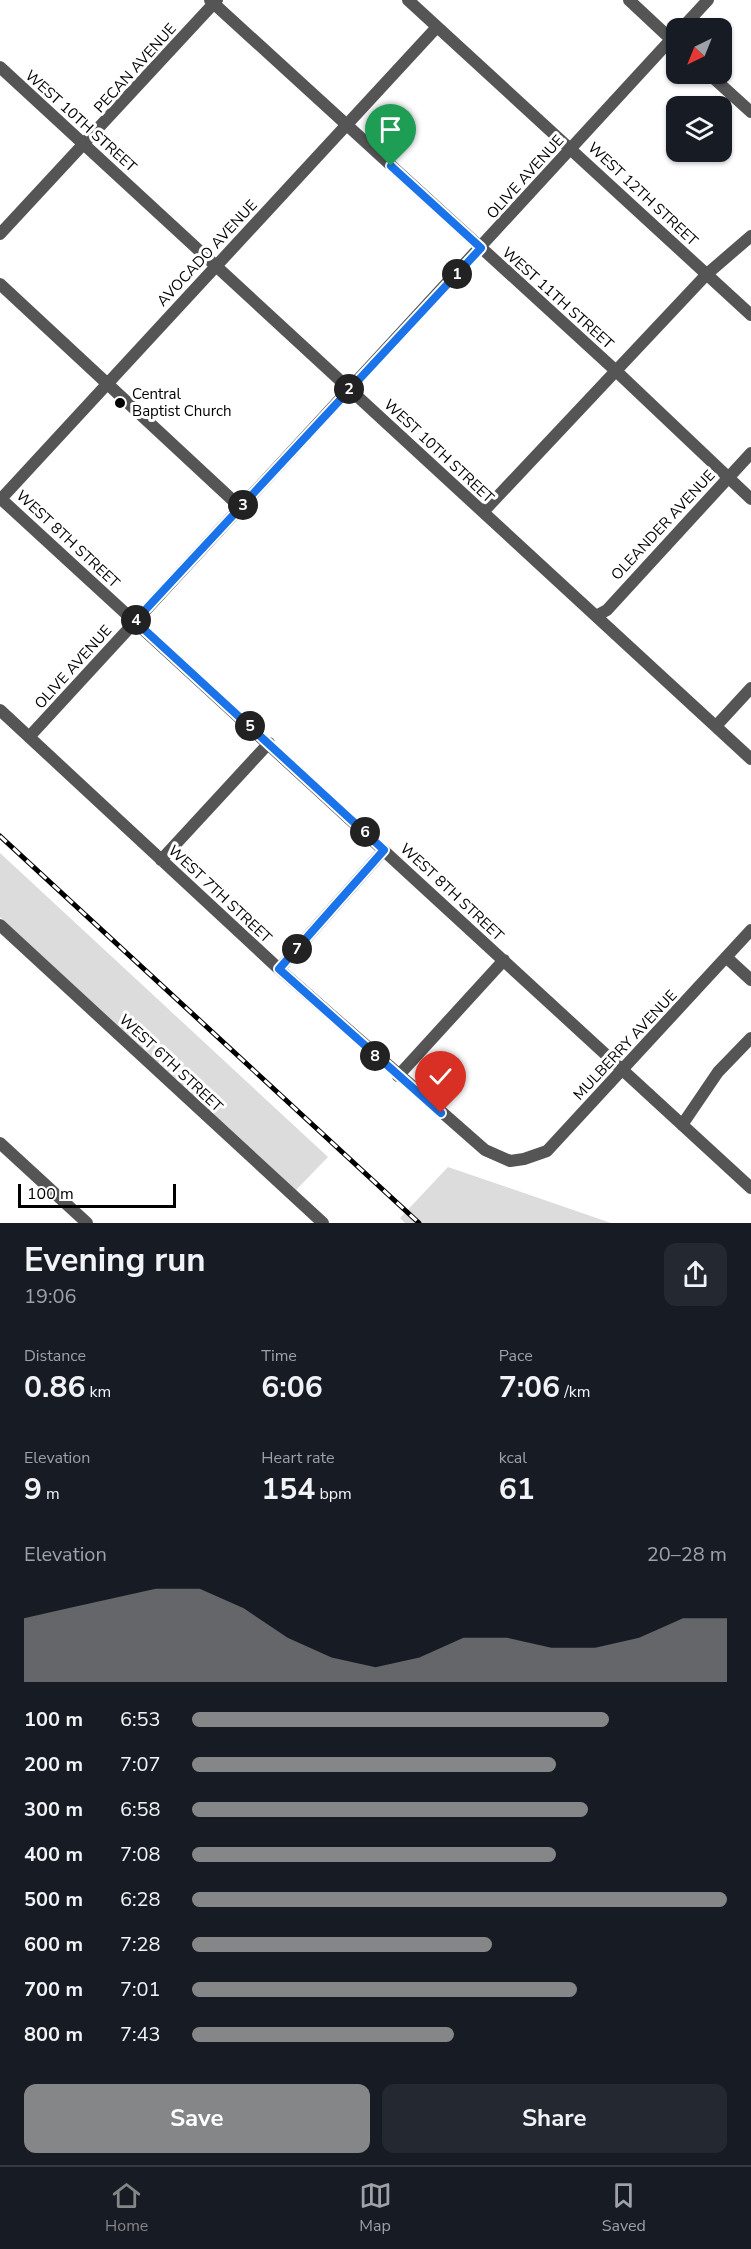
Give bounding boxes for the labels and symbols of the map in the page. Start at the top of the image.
north arrow [666,18,732,84]
street label: PECAN AVENUE [89,19,181,117]
street label: WEST 10TH STREET [21,65,141,177]
pin [365,104,416,166]
street label: OLIVE AVENUE [482,131,568,223]
street label: WEST 12TH STREET [584,138,702,250]
street label: AVOCADO AVENUE [152,195,262,311]
street label: WEST 11TH STREET [498,242,618,354]
pin: 1 [442,259,472,289]
pin: 2 [334,374,364,404]
place label: Central Baptist Church [132,384,232,421]
street label: WEST 10TH STREET [380,395,498,507]
marker: Central Baptist Church [113,396,127,410]
street label: OLEANDER AVENUE [607,466,719,584]
street label: WEST 8TH STREET [12,486,124,592]
pin: 3 [228,490,258,520]
pin: 4 [121,605,151,635]
street label: OLIVE AVENUE [30,621,116,713]
pin: 5 [235,711,265,741]
pin: 6 [350,817,380,847]
street label: WEST 8TH STREET [396,839,508,945]
street label: WEST 7TH STREET [164,841,276,947]
pin: 7 [282,934,312,964]
street label: MULBERRY AVENUE [569,986,681,1104]
street label: WEST 6TH STREET [115,1010,227,1116]
pin: 8 [360,1041,390,1071]
pin [415,1051,466,1113]
scale bar [18,1181,176,1208]

